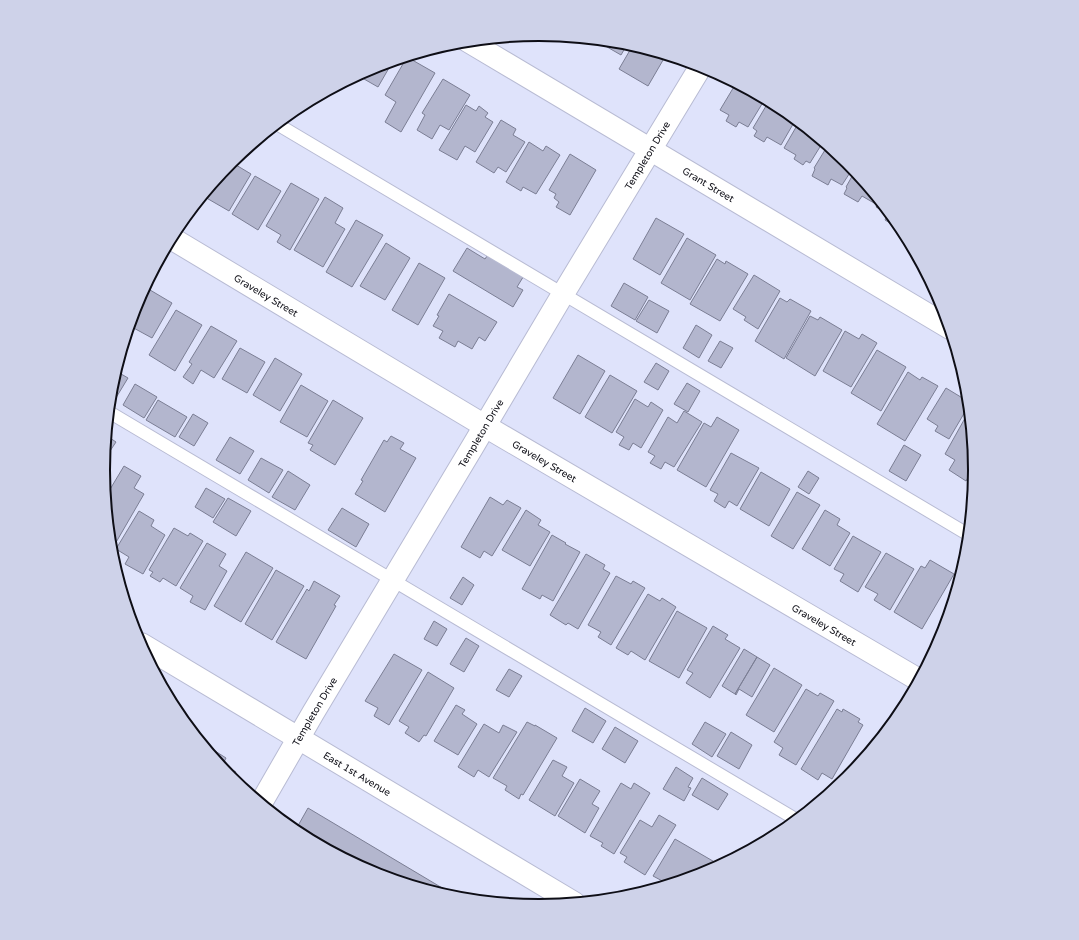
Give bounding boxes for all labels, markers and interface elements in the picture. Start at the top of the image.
street label: Templeton Drive [622,119,673,192]
street label: Grant Street [680,165,736,205]
street label: Graveley Street [231,272,300,320]
street label: Templeton Drive [456,397,507,470]
street label: Graveley Street [510,438,579,485]
street label: Graveley Street [789,602,858,649]
street label: Templeton Drive [290,675,340,748]
street label: East 1st Avenue [321,749,393,799]

